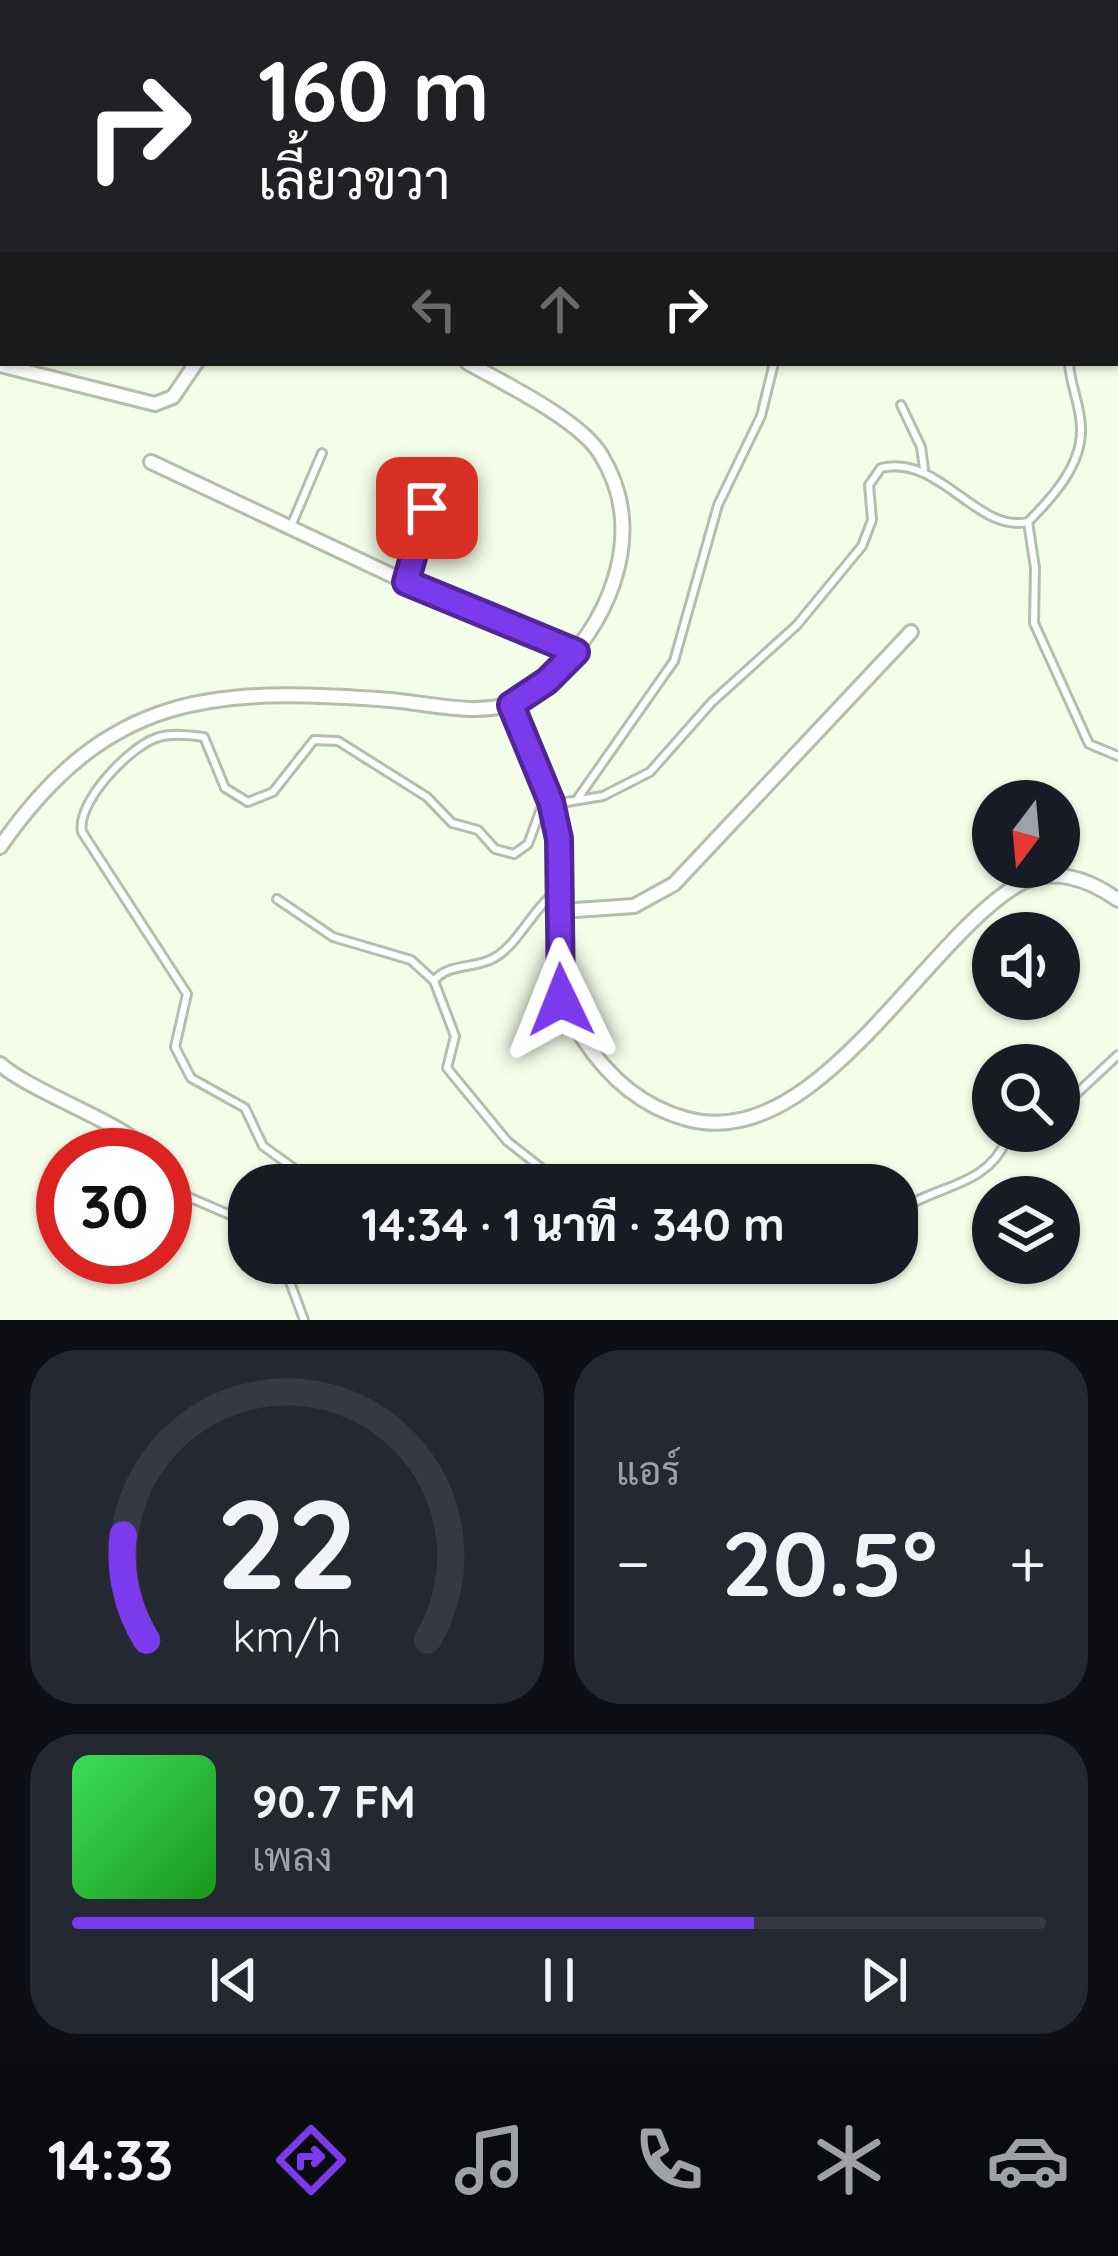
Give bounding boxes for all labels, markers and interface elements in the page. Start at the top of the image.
text: 160 m [258,37,490,142]
icon: right [60,48,216,204]
text: เลี้ยวขวา [258,145,451,213]
icon: left [401,276,467,342]
icon: ahead [527,276,593,342]
icon: right [653,276,719,342]
pin [376,457,478,559]
icon: arrive [394,475,460,541]
north arrow [972,780,1080,888]
map controls [972,780,1080,1284]
button: sound [972,912,1080,1020]
position arrow [498,937,624,1063]
button: search [972,1044,1080,1152]
speed limit sign: 30 [36,1128,192,1284]
button: layers [972,1176,1080,1284]
text: 14:34 · 1 นาที · 340 m [361,1196,785,1252]
text: แอร์ [616,1446,680,1495]
text: 22 [216,1464,358,1620]
text: 20.5° [722,1506,938,1619]
text: − [616,1521,650,1604]
text: + [1009,1521,1046,1604]
text: km/h [233,1609,341,1663]
text: 90.7 FM [252,1773,416,1829]
text: เพลง [252,1832,333,1881]
icon: previous [201,1947,267,2013]
icon: pause [526,1947,592,2013]
icon: next [851,1947,917,2013]
icon: directions [269,2118,353,2202]
icon: music [448,2118,532,2202]
icon: phone [627,2118,711,2202]
icon: climate [807,2118,891,2202]
icon: car [986,2118,1070,2202]
text: 14:33 [48,2126,173,2194]

